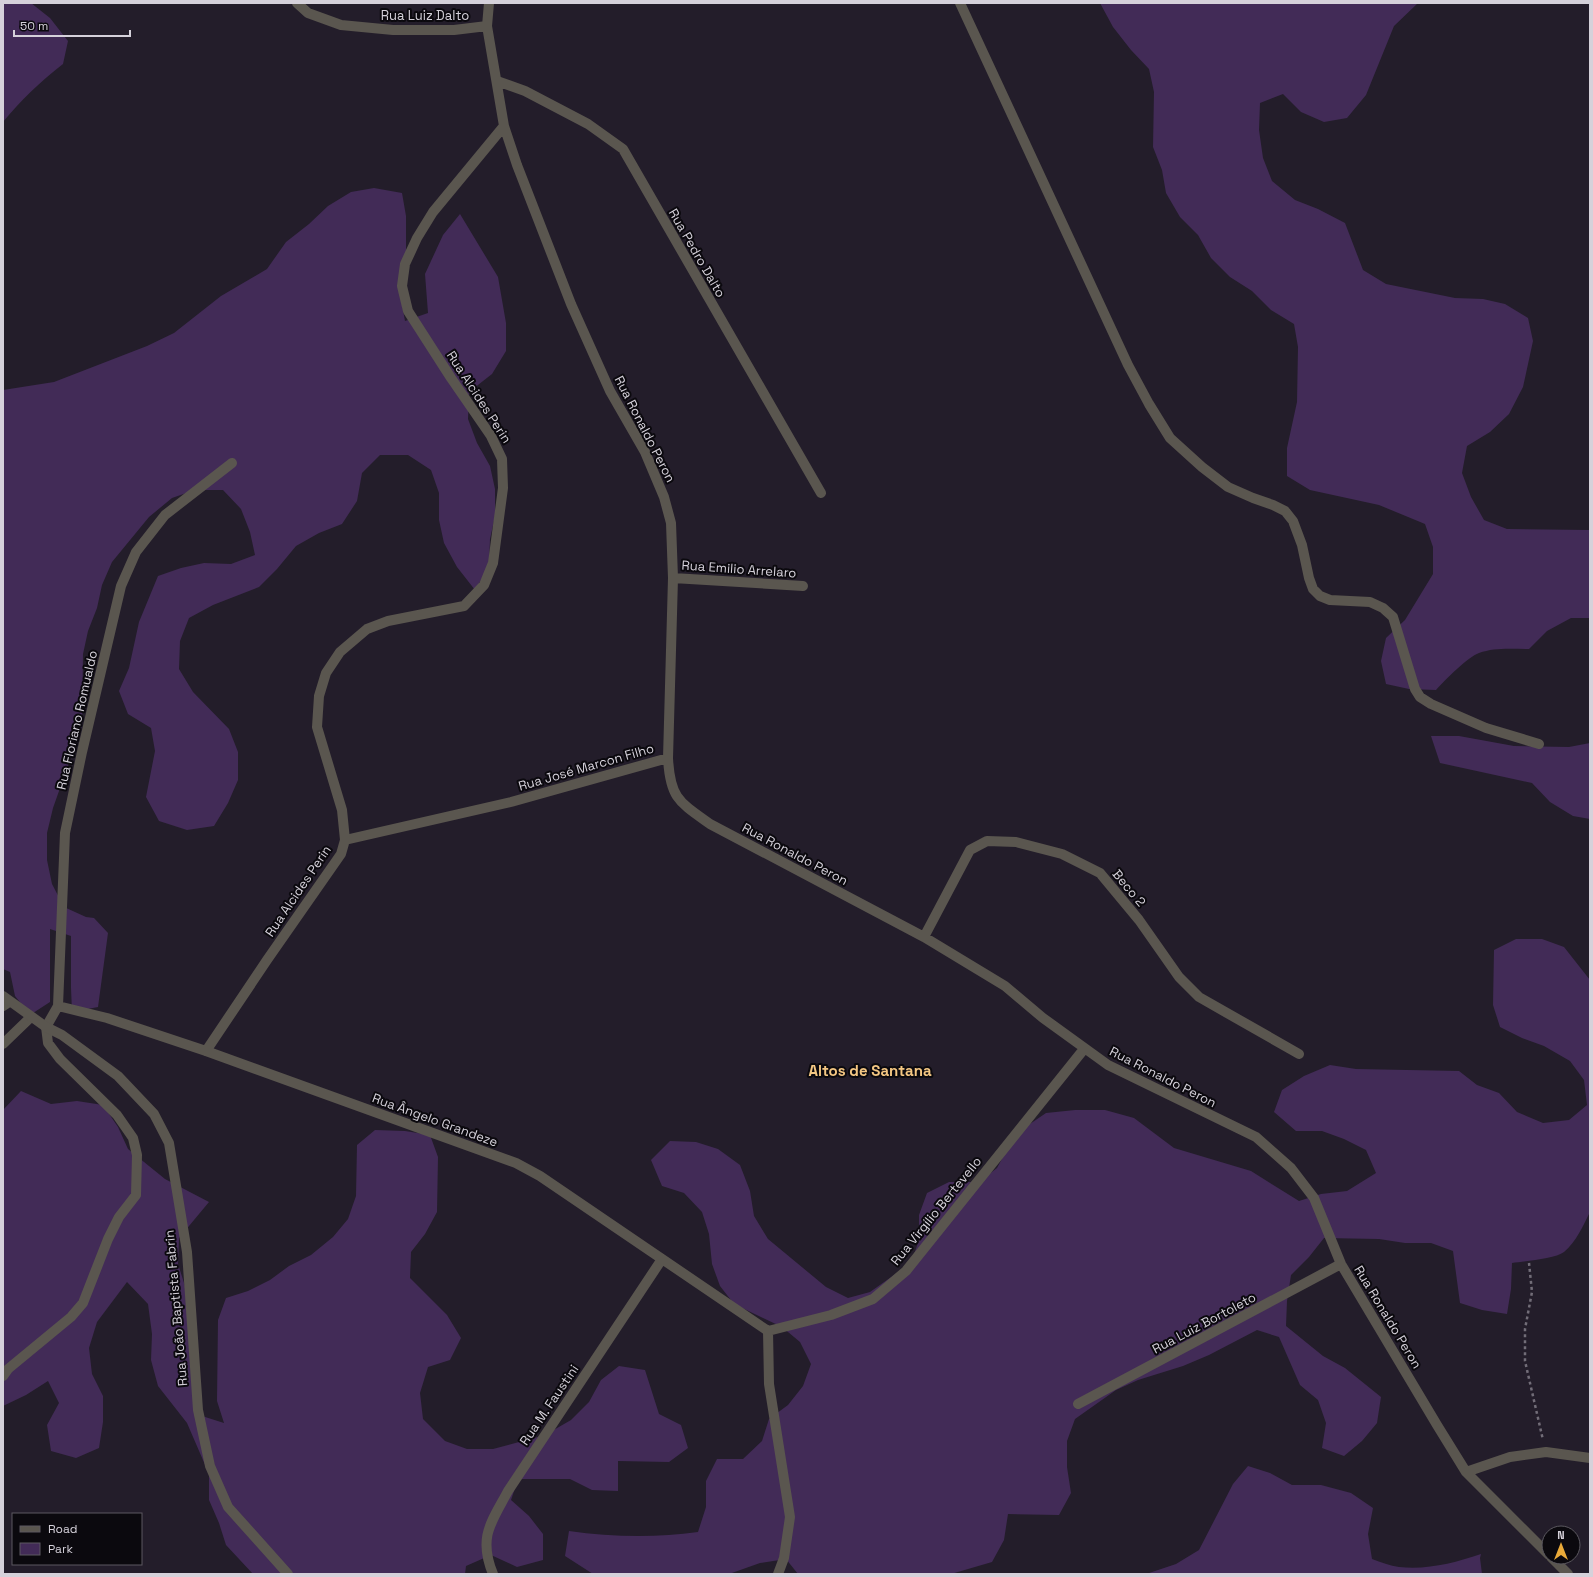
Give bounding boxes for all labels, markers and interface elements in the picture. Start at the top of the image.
street label: Rua Luiz Dalto [381,7,469,24]
scale bar [14,12,130,38]
text: 50 m [20,18,48,34]
street label: Rua Pedro Dalto [665,206,729,300]
street label: Rua Alcides Perin [443,348,515,446]
street label: Rua Ronaldo Peron [611,373,679,485]
street label: Rua Emilio Arrelaro [681,557,797,581]
street label: Rua Floriano Romualdo [53,649,101,791]
street label: Rua José Marcon Filho [516,740,656,794]
street label: Rua Ronaldo Peron [739,819,851,889]
street label: Rua Alcides Perin [261,842,335,940]
street label: Beco 2 [1109,866,1150,910]
street label: Rua Ronaldo Peron [1107,1043,1219,1111]
district label: Altos de Santana [808,1061,932,1080]
street label: Rua Ângelo Grandeze [370,1089,500,1151]
street label: Rua Virgílio Bertevello [887,1153,985,1269]
street label: Rua João Baptista Fabrin [161,1229,191,1387]
street label: Rua Ronaldo Peron [1350,1262,1426,1372]
street label: Rua Luiz Bortoleto [1149,1289,1259,1357]
street label: Rua M. Faustini [516,1361,582,1449]
legend [12,1513,142,1565]
text: Road [48,1521,77,1537]
north arrow [1541,1525,1581,1565]
text: N [1557,1528,1565,1542]
text: Park [48,1541,73,1557]

